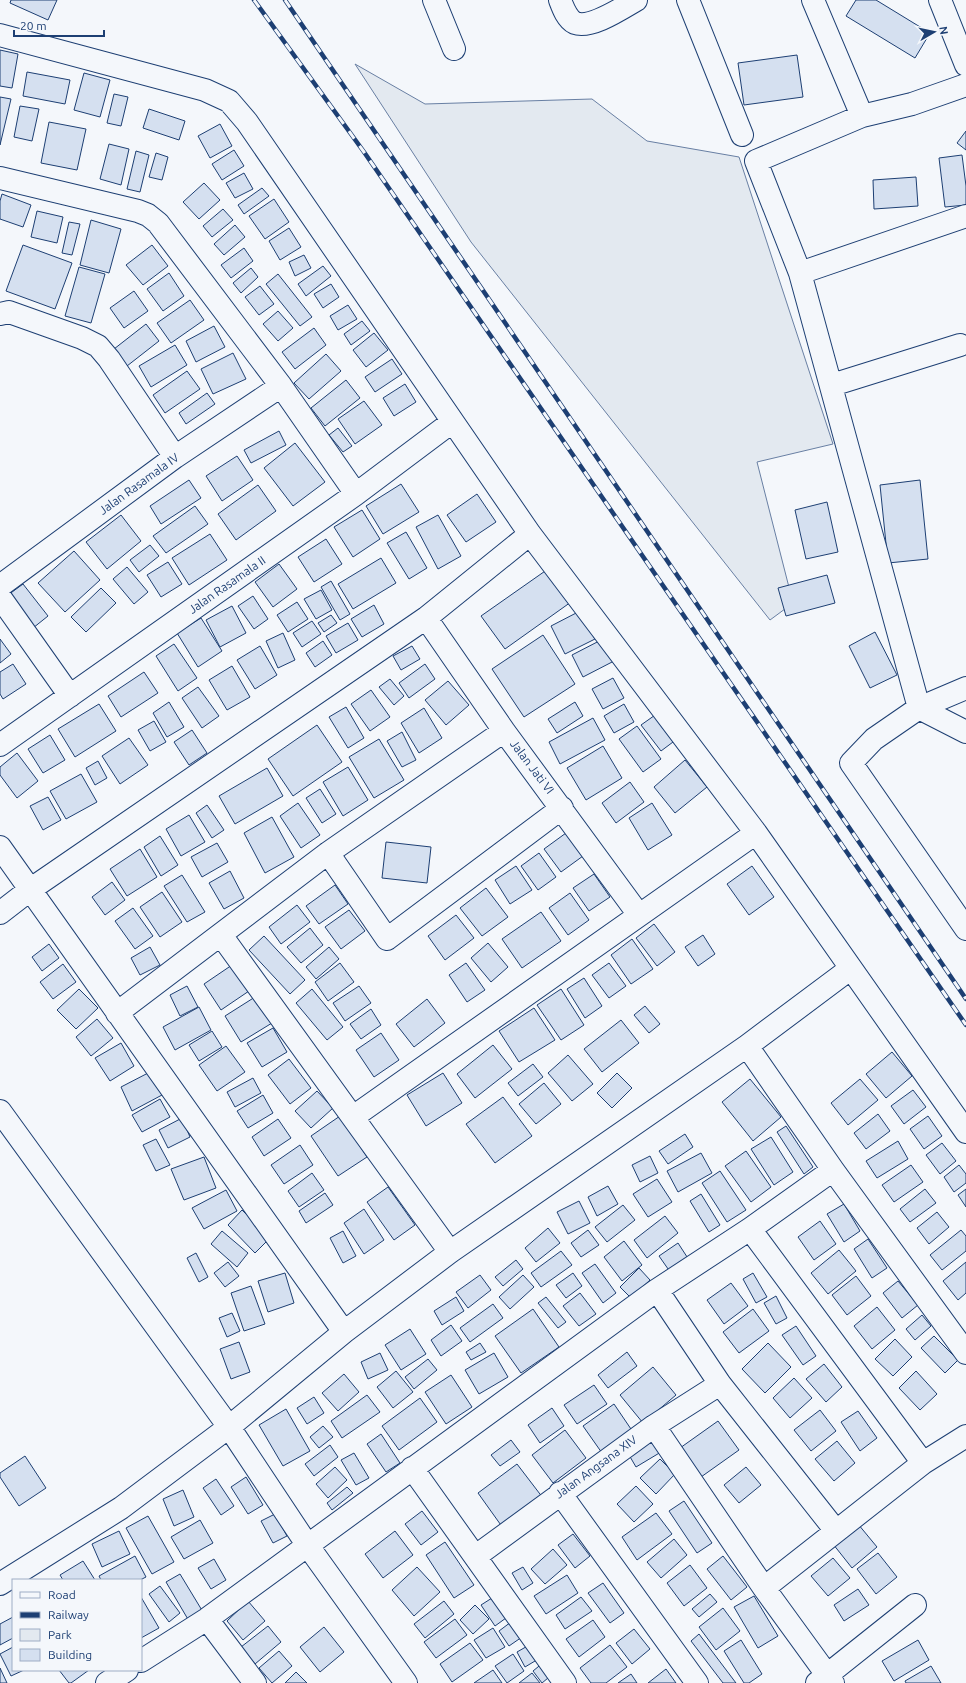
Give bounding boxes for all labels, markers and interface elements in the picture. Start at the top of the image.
scale bar [14,12,104,38]
north arrow [914,12,954,52]
text: 20 m [20,19,47,32]
text: N [937,25,950,35]
street label: Jalan Rasamala IV [96,450,181,517]
street label: Jalan Rasamala II [186,553,268,616]
street label: Jalan Jati VI [508,737,557,796]
street label: Jalan Angsana XIV [552,1432,639,1501]
legend [12,1579,142,1671]
text: Road [48,1588,76,1601]
text: Railway [48,1608,89,1621]
text: Park [48,1628,72,1641]
text: Building [48,1648,92,1661]

